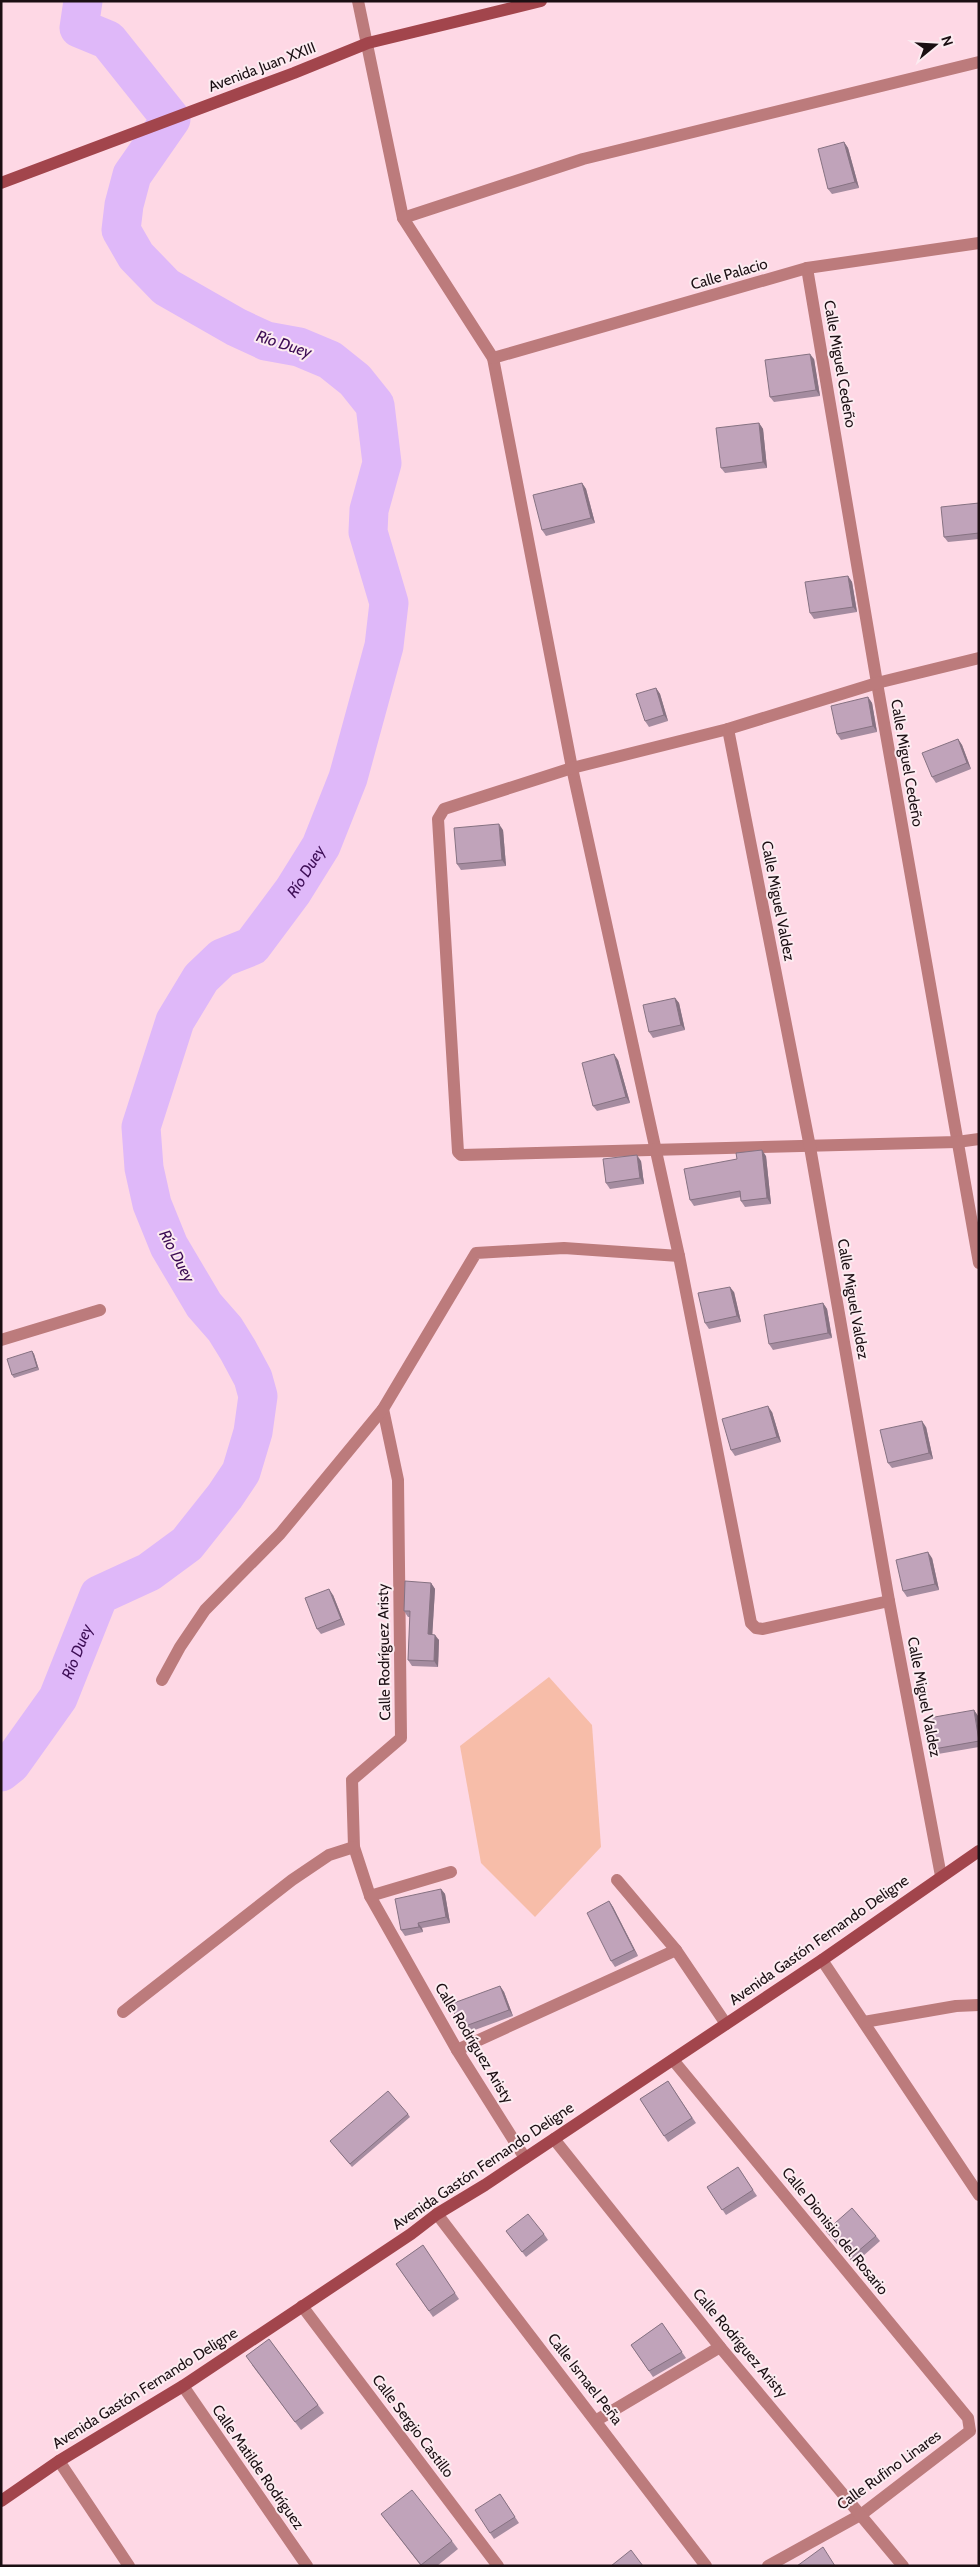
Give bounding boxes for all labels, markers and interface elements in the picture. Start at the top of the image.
north arrow [910,20,960,70]
text: N [937,33,957,48]
street label: Avenida Juan XXIII [206,38,318,96]
street label: Calle Palacio [689,254,769,294]
street label: Calle Miguel Cedeño [820,299,860,429]
water label: Río Duey [254,326,315,362]
street label: Calle Miguel Cedeño [887,698,927,828]
street label: Calle Miguel Valdez [758,839,798,963]
water label: Río Duey [282,841,329,901]
water label: Río Duey [155,1226,199,1286]
street label: Calle Miguel Valdez [834,1237,872,1361]
street label: Calle Rodríguez Aristy [374,1583,394,1721]
water label: Río Duey [57,1621,96,1681]
street label: Calle Miguel Valdez [904,1635,944,1759]
street label: Avenida Gastón Fernando Deligne [726,1871,912,2009]
street label: Calle Rodríguez Aristy [431,1980,517,2107]
street label: Avenida Gastón Fernando Deligne [389,2098,577,2234]
street label: Calle Dionisio del Rosario [778,2164,892,2298]
street label: Calle Rodríguez Aristy [689,2285,791,2402]
street label: Avenida Gastón Fernando Deligne [49,2323,241,2453]
street label: Calle Ismael Peña [544,2330,627,2429]
street label: Calle Sergio Castillo [368,2371,458,2481]
street label: Calle Matilde Rodríguez [208,2401,308,2533]
street label: Calle Rufino Linares [834,2426,944,2514]

